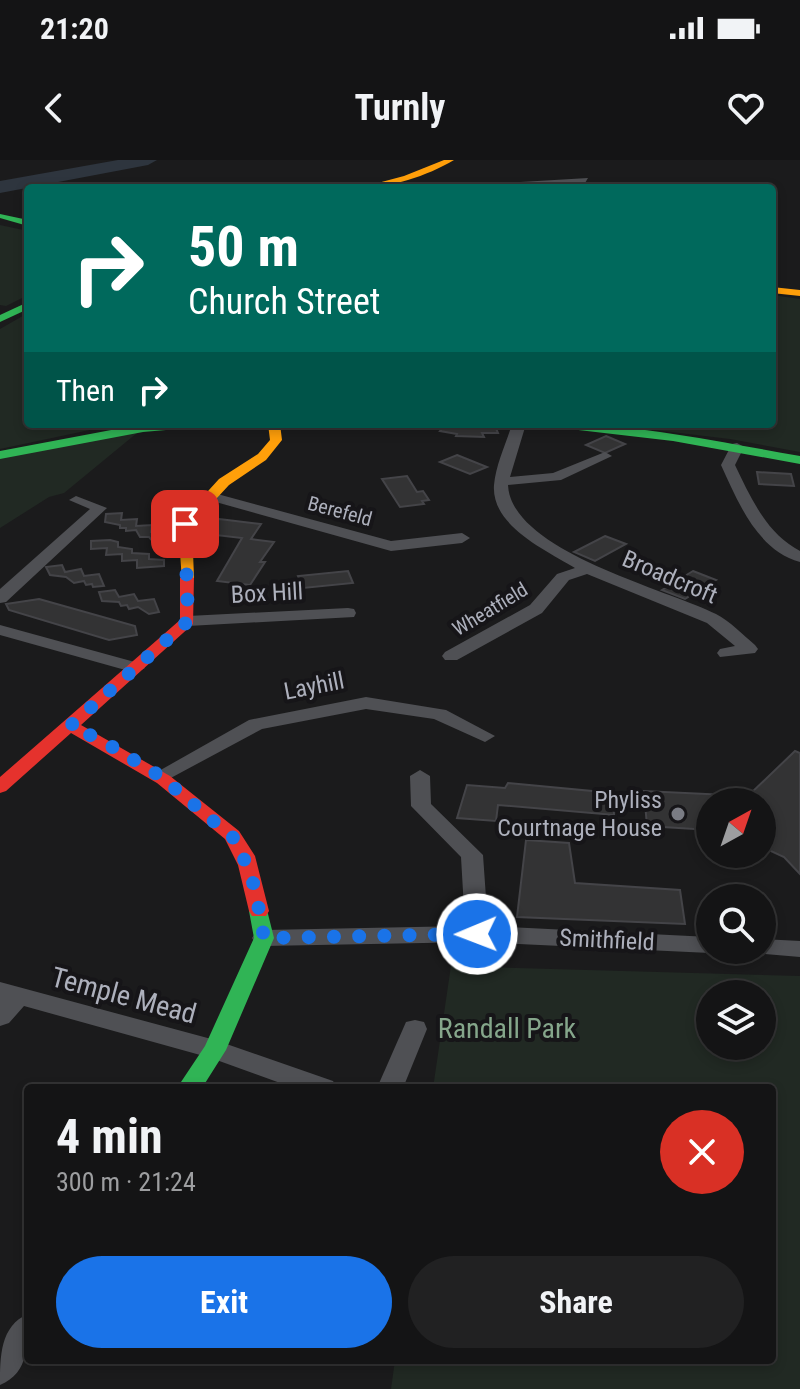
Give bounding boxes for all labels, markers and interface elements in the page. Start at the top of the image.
text: 21:20 [40,11,109,46]
icon: back [32,86,76,130]
icon: heart [724,86,768,130]
text: Turnly [355,87,445,129]
text: 50 m [188,214,299,280]
icon: right [56,216,160,320]
text: Church Street [188,281,380,323]
icon: right [131,368,175,412]
text: Then [56,373,115,408]
pin [151,490,219,558]
street label: Berefeld [305,491,375,531]
icon: arrive [163,502,207,546]
street label: Broadcroft [618,544,722,610]
street label: Box Hill [230,577,304,609]
street label: Wheatfield [448,577,532,641]
street label: Layhill [281,666,347,706]
place label: Phyliss Courtnage House [497,786,662,842]
north arrow [696,788,776,868]
map controls [696,788,776,1060]
marker: Phyliss Courtnage House [669,805,687,823]
button: search [696,884,776,964]
position arrow [435,892,519,976]
street label: Smithfield [559,924,655,956]
street label: Temple Mead [48,960,200,1031]
button: layers [696,980,776,1060]
park label: Randall Park [438,1012,577,1045]
text: 4 min [56,1108,163,1165]
button: close [660,1110,744,1194]
text: 300 m · 21:24 [56,1167,196,1197]
button: Exit [56,1256,392,1348]
button: Share [408,1256,744,1348]

